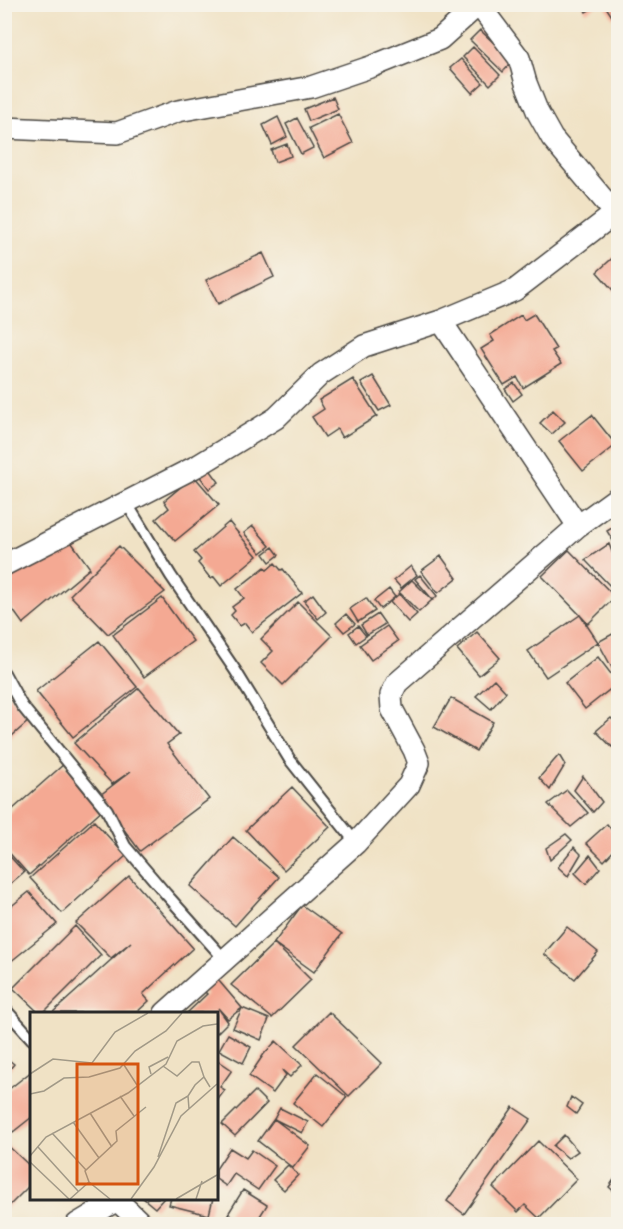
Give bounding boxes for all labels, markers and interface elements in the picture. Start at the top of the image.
inset map [30,1012,218,1199]

